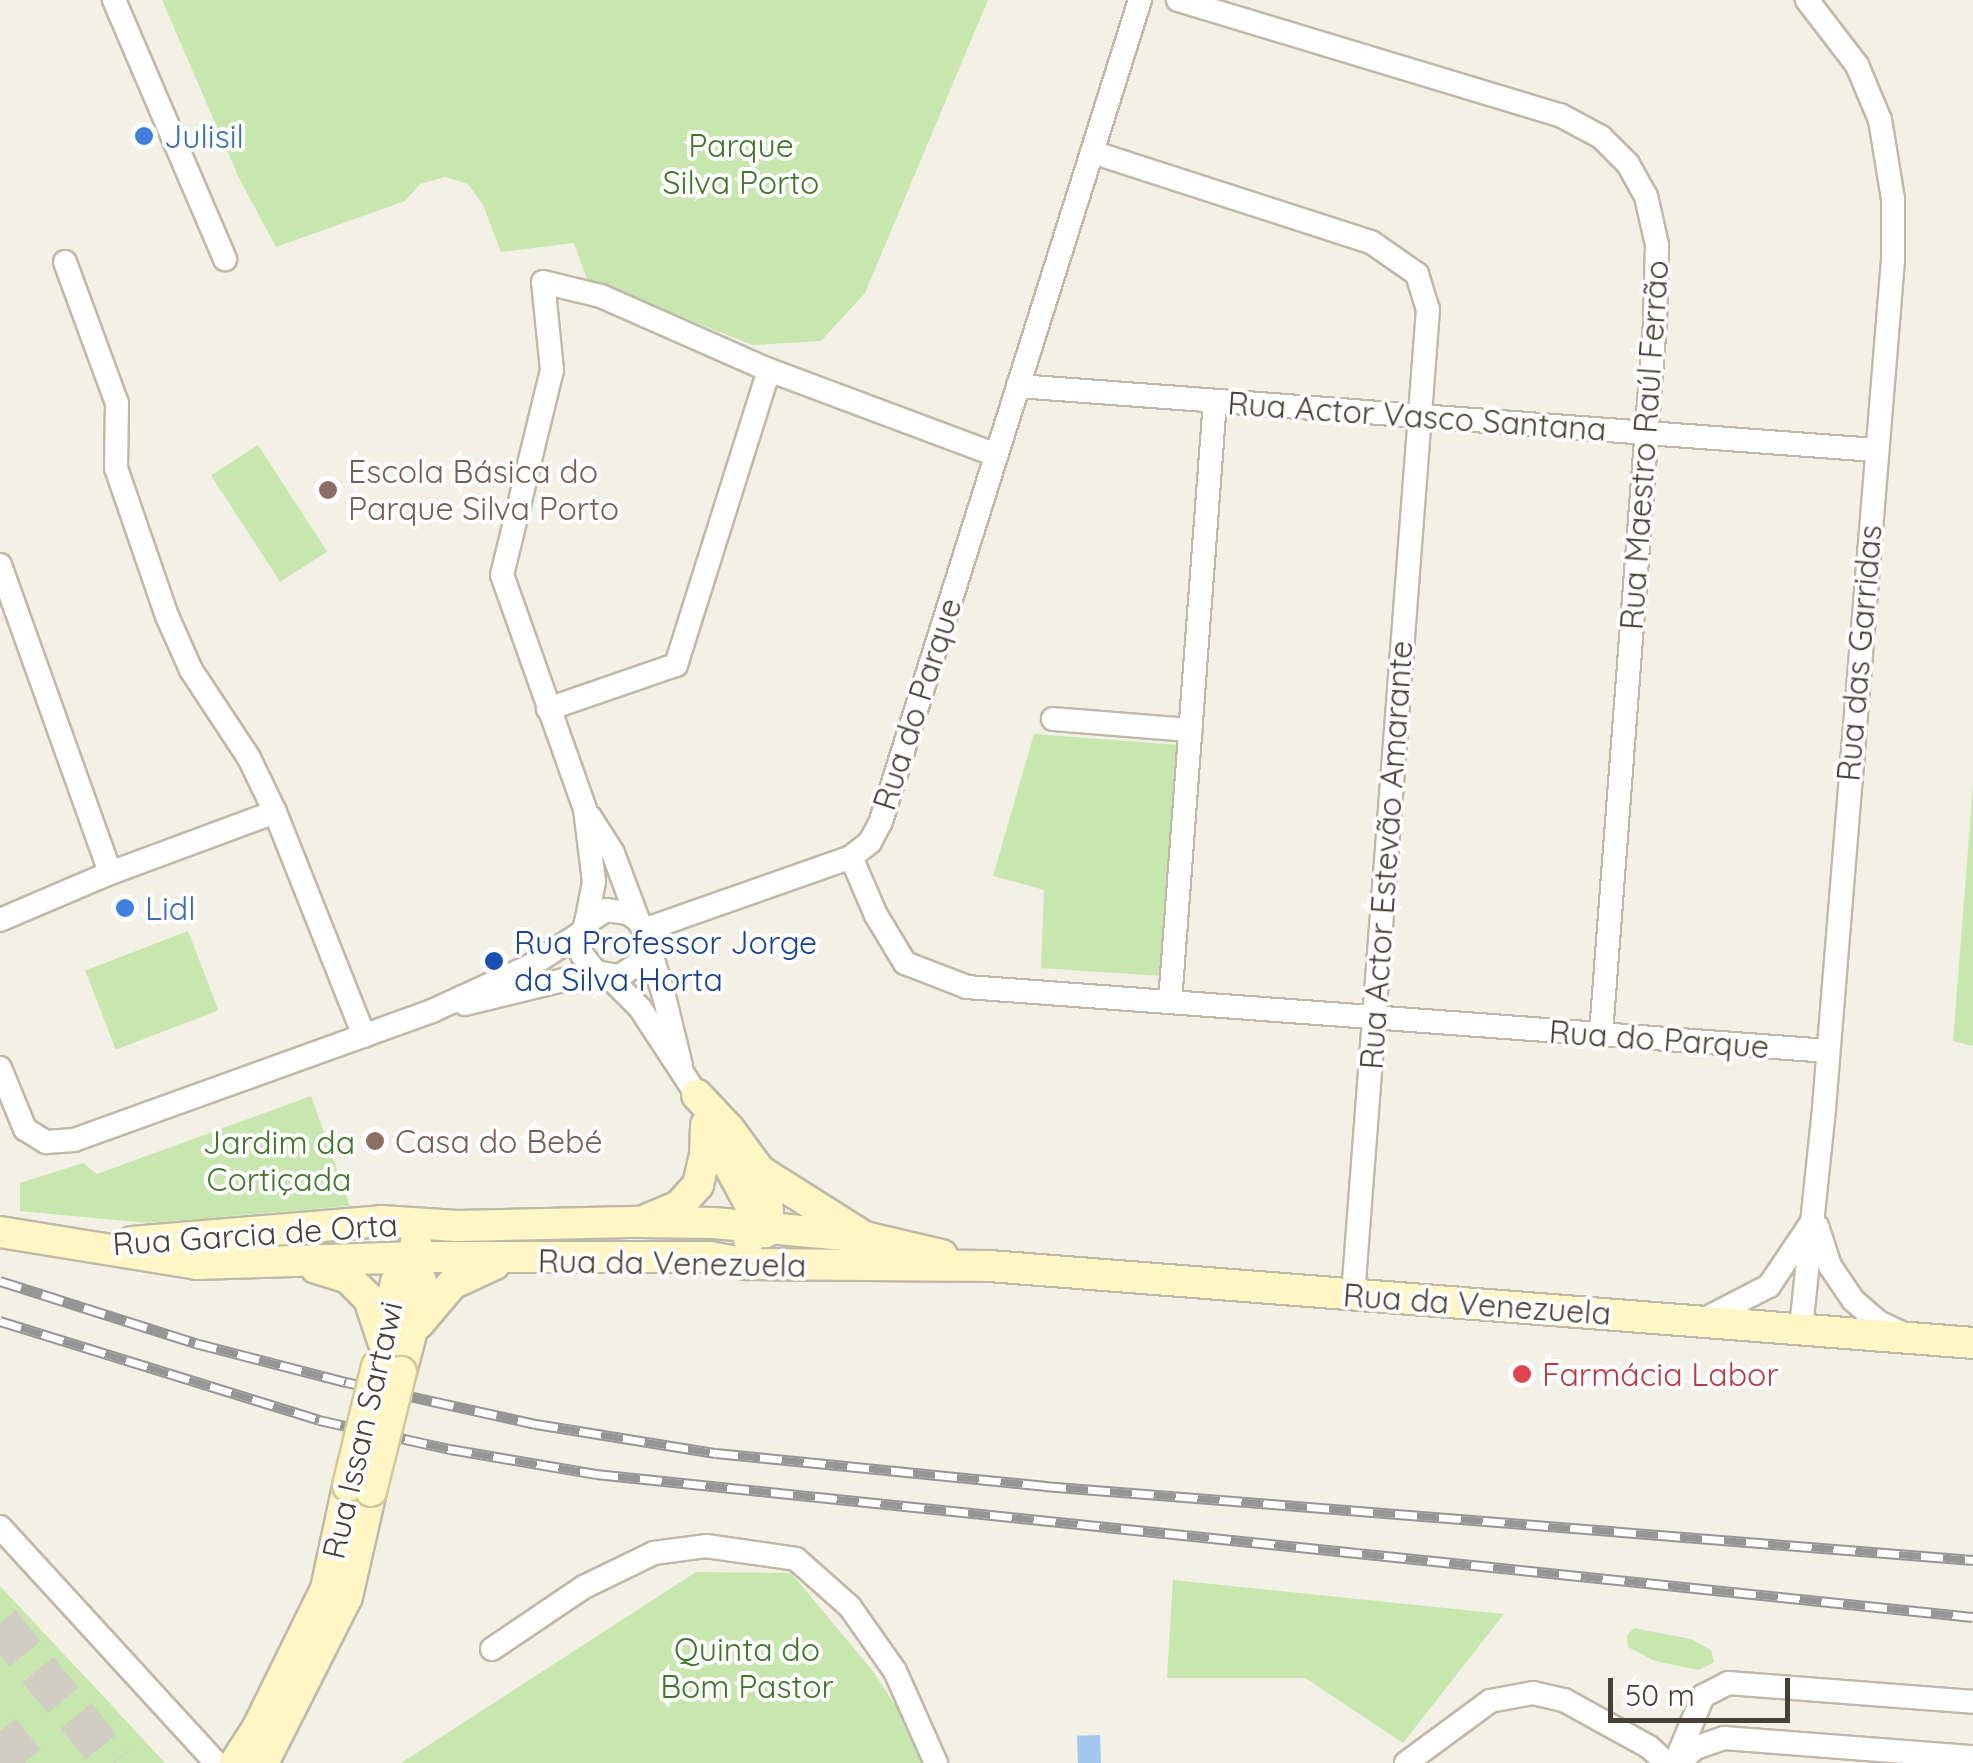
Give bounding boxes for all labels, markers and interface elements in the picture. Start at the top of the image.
place label: Julisil [164,117,244,155]
marker: Julisil [133,125,155,147]
park label: Parque Silva Porto [663,127,819,202]
street label: Rua Maestro Raúl Ferrão [1612,259,1676,631]
street label: Rua Actor Vasco Santana [1226,384,1608,448]
place label: Escola Básica do Parque Silva Porto [348,453,619,528]
marker: Escola Básica do Parque Silva Porto [317,479,339,501]
street label: Rua das Garridas [1829,523,1889,783]
street label: Rua do Parque [865,593,969,815]
street label: Rua Actor Estevão Amarante [1352,639,1420,1071]
place label: Lidl [145,889,196,927]
marker: Lidl [114,897,136,919]
place label: Rua Professor Jorge da Silva Horta [514,924,817,999]
marker: Rua Professor Jorge da Silva Horta [483,950,505,972]
street label: Rua do Parque [1548,1012,1770,1066]
place label: Casa do Bebé [395,1122,602,1160]
park label: Jardim da Cortiçada [203,1124,355,1199]
marker: Casa do Bebé [364,1130,386,1152]
street label: Rua Garcia de Orta [111,1205,399,1263]
street label: Rua da Venezuela [537,1241,807,1285]
street label: Rua da Venezuela [1342,1275,1612,1333]
street label: Rua Issan Sartawi [314,1298,410,1562]
place label: Farmácia Labor [1542,1355,1779,1393]
marker: Farmácia Labor [1511,1363,1533,1385]
park label: Quinta do Bom Pastor [660,1631,834,1706]
scale bar [1613,1658,1796,1720]
text: 50 m [1625,1676,1695,1714]

